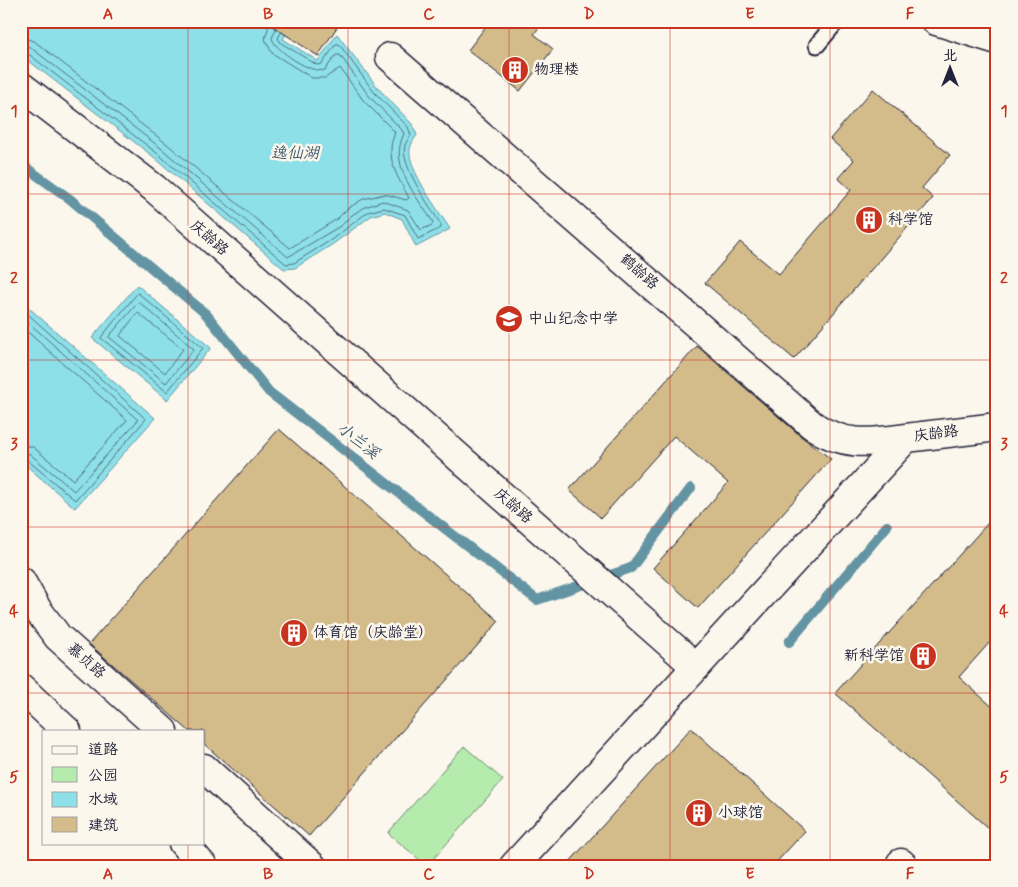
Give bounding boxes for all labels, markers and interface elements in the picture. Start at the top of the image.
text: A [103,4,113,25]
text: B [263,4,273,25]
text: C [423,4,435,25]
text: D [583,4,595,25]
text: E [745,4,755,25]
text: F [906,4,915,25]
north arrow [926,42,976,92]
text: 北 [943,47,957,65]
building icon: 物理楼 [500,55,530,85]
place label: 物理楼 [534,60,579,80]
text: 1 [10,101,18,122]
text: 1 [1000,101,1008,122]
water label: 逸仙湖 [271,143,321,164]
building icon: 科学馆 [854,205,884,235]
place label: 科学馆 [888,210,933,230]
street label: 庆龄路 [185,216,233,260]
street label: 鹤龄路 [615,250,663,294]
text: 2 [10,268,18,289]
text: 2 [1000,268,1008,289]
school or university icon: 中山纪念中学 [494,304,524,334]
place label: 中山纪念中学 [528,309,618,329]
water label: 小兰溪 [333,418,384,465]
street label: 庆龄路 [912,421,960,447]
text: 3 [10,434,18,455]
text: 3 [1000,434,1008,455]
street label: 庆龄路 [489,484,537,528]
text: 4 [9,601,19,622]
text: 4 [999,601,1009,622]
building icon: 体育馆（庆龄堂） [279,618,309,648]
place label: 体育馆（庆龄堂） [313,623,433,643]
street label: 慕贞路 [63,639,109,683]
building icon: 新科学馆 [908,641,938,671]
place label: 新科学馆 [844,646,904,666]
legend [42,730,205,844]
text: 道路 [88,740,118,760]
text: 公园 [88,766,118,786]
text: 5 [9,767,19,788]
text: 5 [999,767,1009,788]
text: 水域 [88,790,118,810]
building icon: 小球馆 [684,798,714,828]
place label: 小球馆 [718,803,763,823]
text: 建筑 [88,816,118,836]
text: A [103,864,113,885]
text: B [263,864,273,885]
text: C [423,864,435,885]
text: D [583,864,595,885]
text: E [745,864,755,885]
text: F [906,864,915,885]

